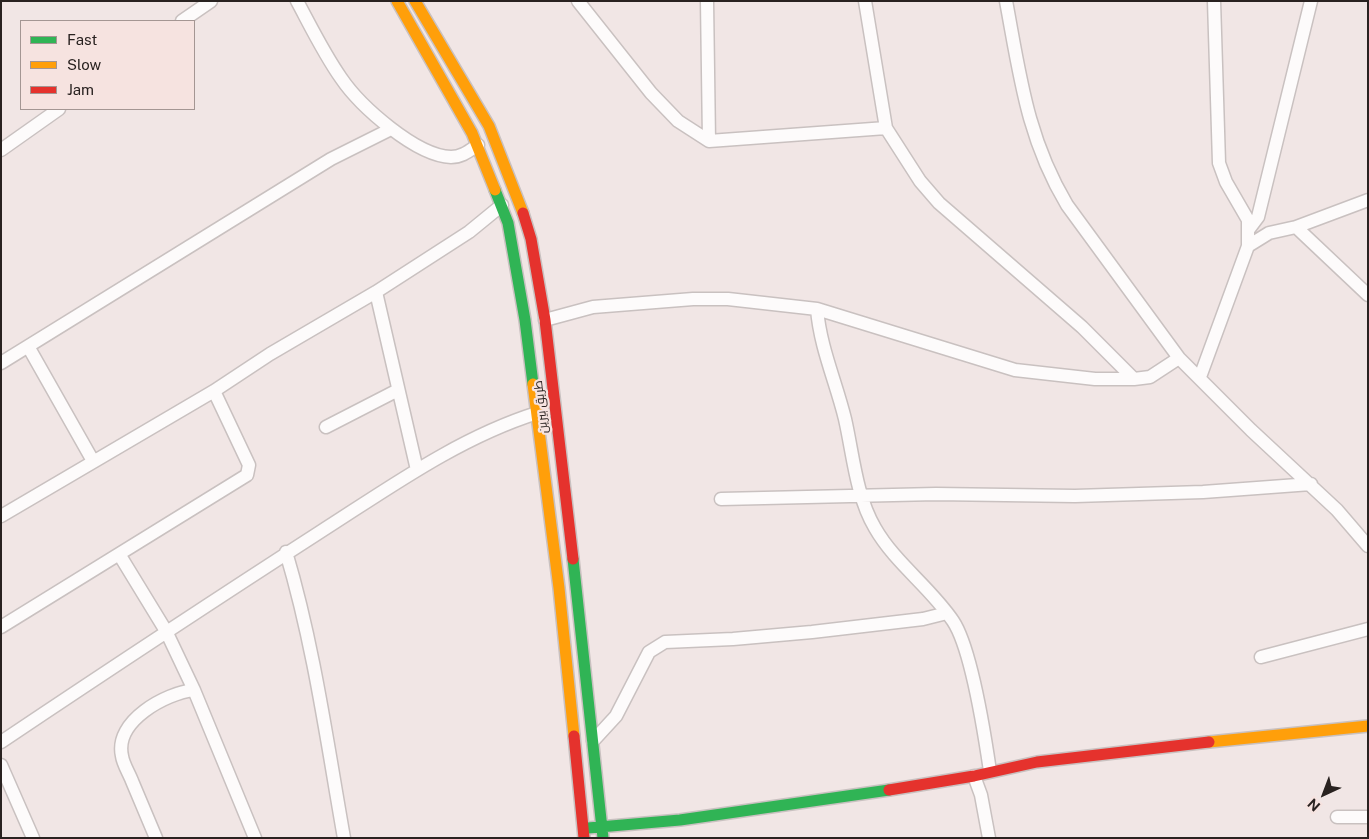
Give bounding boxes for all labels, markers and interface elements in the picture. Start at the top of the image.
legend [20,20,195,110]
text: Fast [67,31,97,48]
text: Slow [67,56,101,73]
text: Jam [67,81,94,98]
street label: طريق بيرين [531,380,551,434]
north arrow [1299,769,1349,819]
text: N [1304,795,1323,815]

